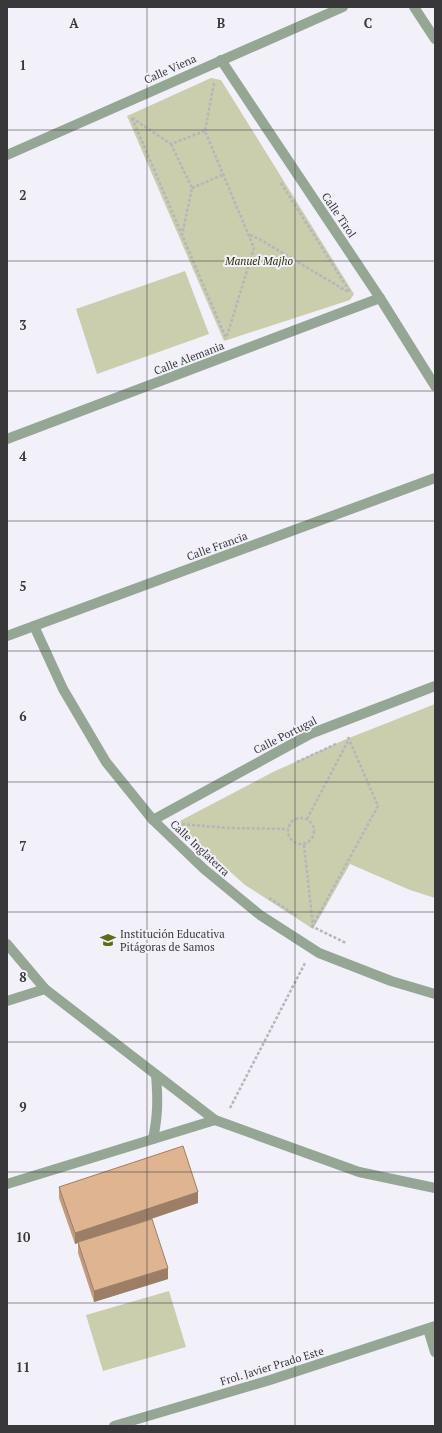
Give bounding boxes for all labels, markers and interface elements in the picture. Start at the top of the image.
text: A [69,14,79,32]
text: B [217,14,225,32]
text: C [364,14,372,32]
street label: Calle Viena [142,51,199,87]
text: 1 [19,56,27,74]
text: 2 [19,186,27,204]
street label: Calle Tirol [319,190,359,240]
park label: Manuel Majho [224,254,293,268]
text: 3 [19,316,27,334]
street label: Calle Alemania [152,338,226,378]
text: 4 [19,447,27,465]
street label: Calle Francia [185,528,250,563]
text: 5 [19,577,27,595]
text: 6 [19,707,27,725]
street label: Calle Portugal [251,713,319,757]
street label: Calle Inglaterra [167,817,233,879]
text: 7 [19,837,27,855]
place label: Institución Educativa Pitágoras de Samos [120,927,225,954]
school or university icon: Institución Educativa Pitágoras de Samos [99,931,117,949]
text: 8 [19,968,27,986]
text: 9 [19,1098,27,1116]
text: 10 [16,1228,31,1246]
street label: Frol. Javier Prado Este [219,1343,326,1388]
text: 11 [16,1358,30,1376]

